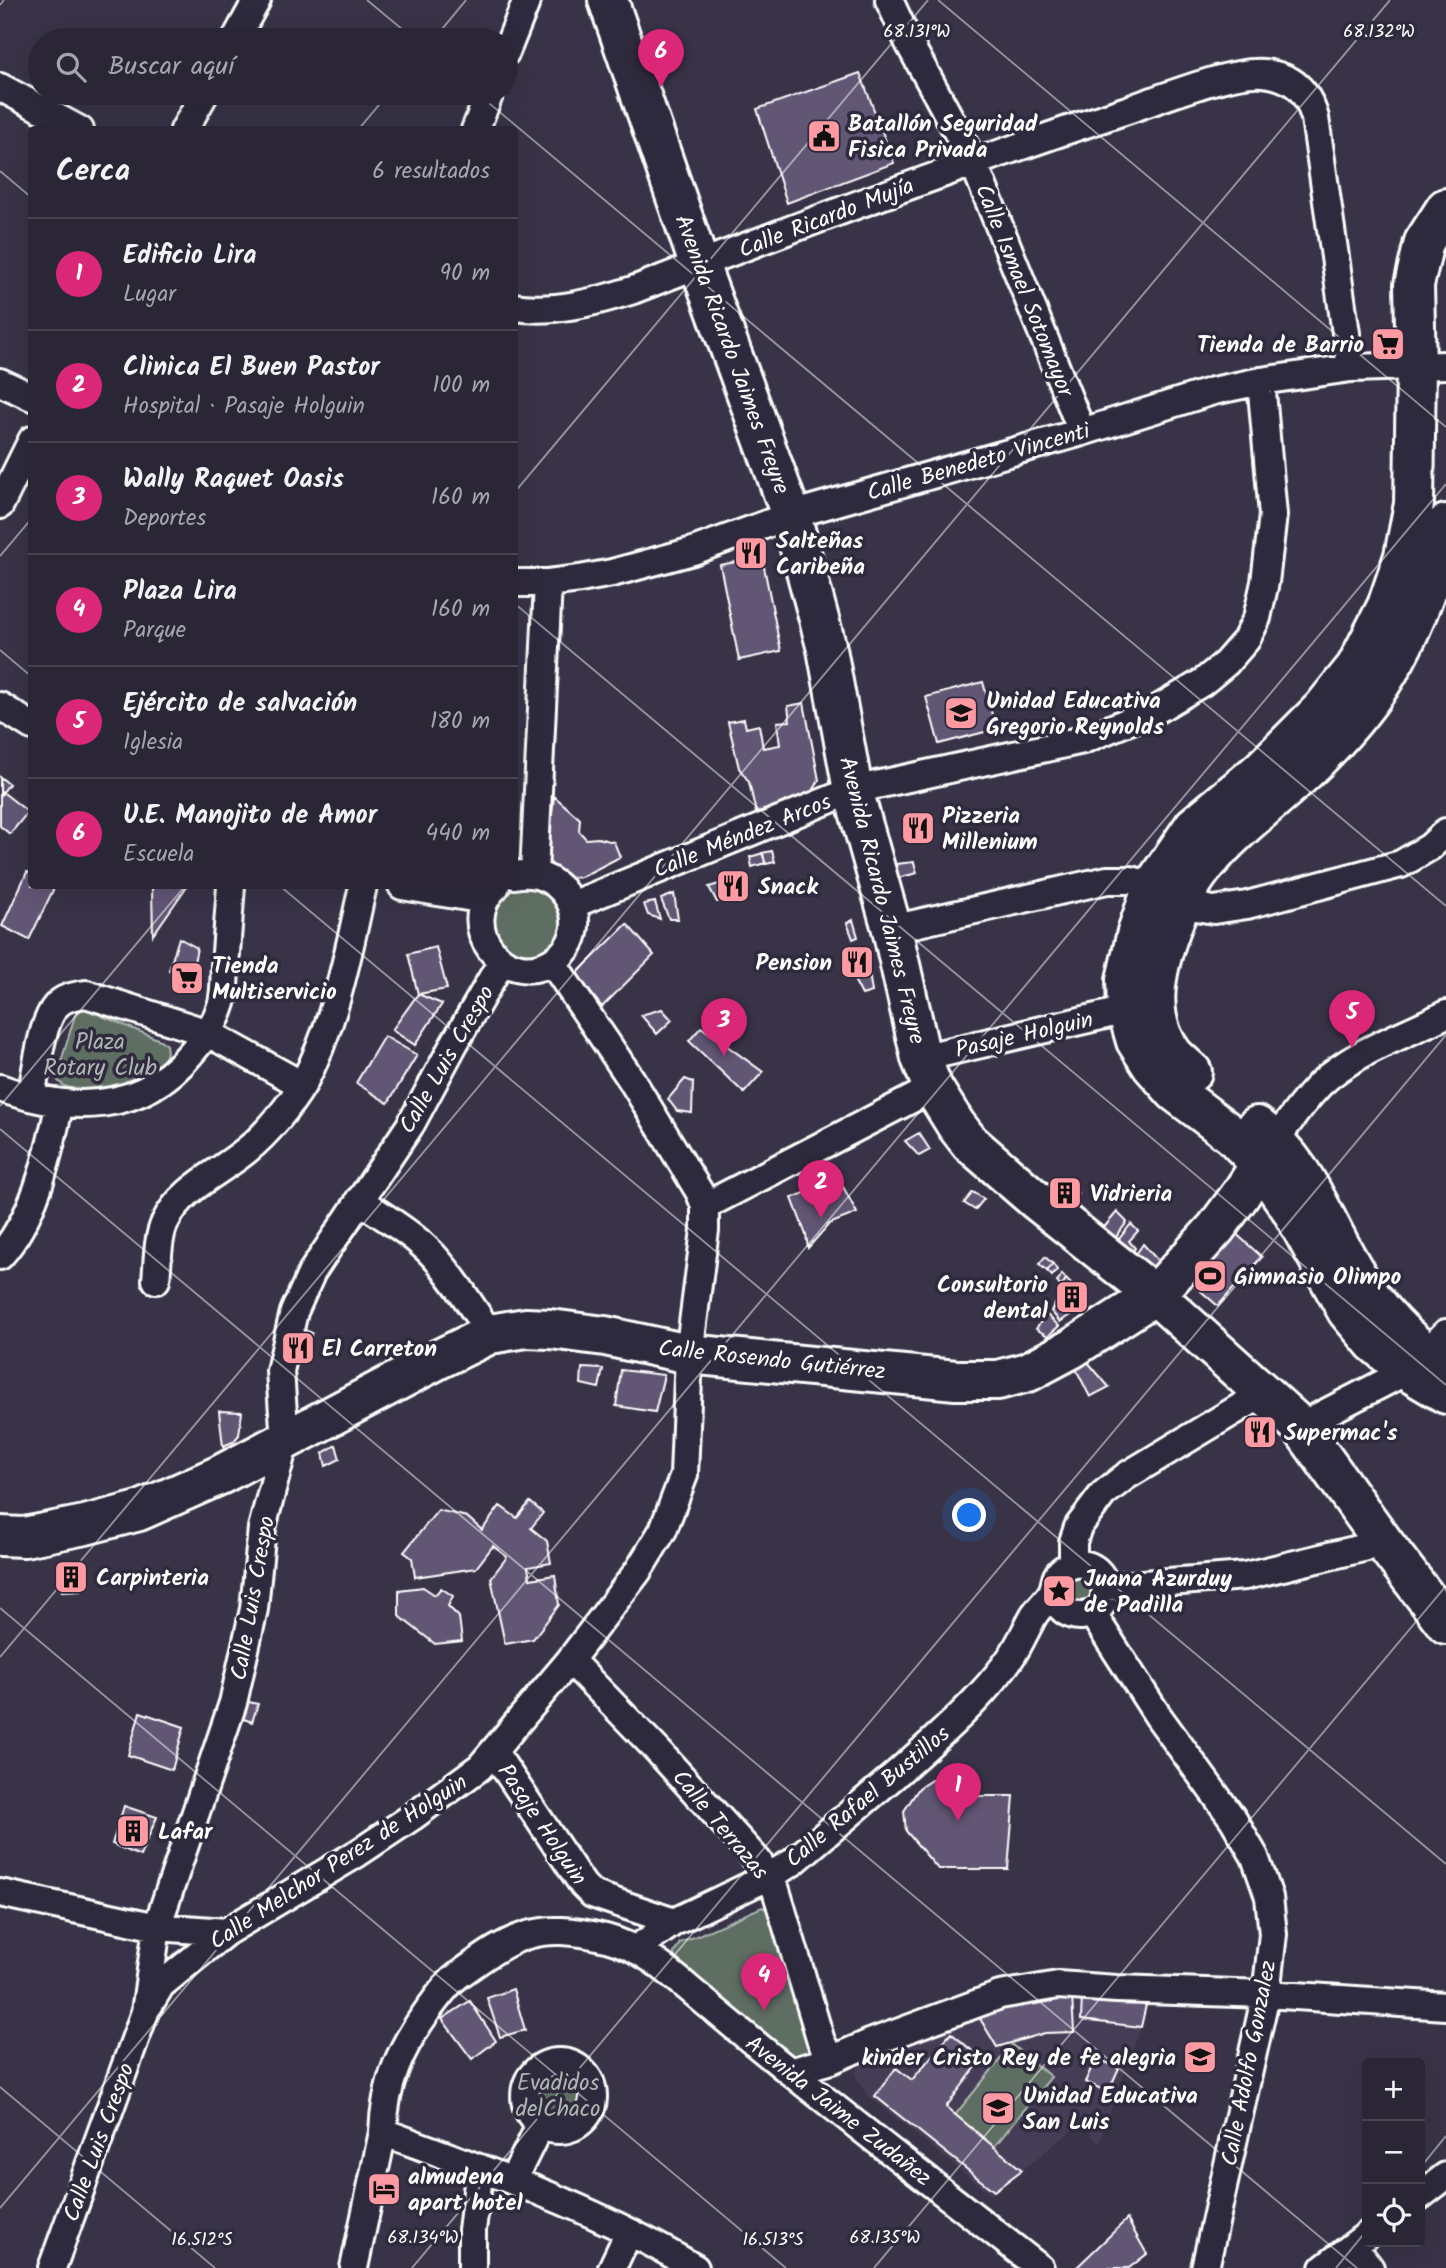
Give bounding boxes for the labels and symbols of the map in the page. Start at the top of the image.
text: 68.131°W [884,18,950,47]
text: 68.132°W [1343,18,1415,47]
pin: 6 [638,29,684,87]
place label: Batallón Seguridad Fisica Privada [848,107,1038,169]
public building icon: Batallón Seguridad Fisica Privada [805,117,843,155]
street label: Calle Ricardo Mujía [734,169,920,269]
street label: Calle Ismael Sotomayor [964,179,1083,404]
street label: Avenida Ricardo Jaimes Freyre [664,210,799,500]
supermarket icon: Tienda de Barrio [1369,325,1407,363]
place label: Tienda de Barrio [1197,328,1364,364]
street label: Calle Benedeto Vincenti [863,413,1096,512]
place label: Salteñas Caribeña [776,524,865,586]
restaurant icon: Salteñas Caribeña [732,534,770,572]
place label: Unidad Educativa Gregorio Reynolds [986,684,1164,746]
school or university icon: Unidad Educativa Gregorio Reynolds [942,694,980,732]
street label: Avenida Ricardo Jaimes Freyre [828,753,934,1048]
street label: Calle Méndez Arcos [648,785,837,889]
place label: Pizzeria Millenium [942,799,1038,861]
restaurant icon: Pizzeria Millenium [899,809,937,847]
restaurant icon: Snack [714,867,752,905]
place label: Snack [758,870,818,906]
restaurant icon: Pension [838,943,876,981]
place label: Pension [755,946,832,982]
place label: Tienda Multiservicio [212,949,337,1011]
supermarket icon: Tienda Multiservicio [168,959,206,997]
street label: Calle Luis Crespo [391,979,505,1141]
pin: 5 [1329,990,1375,1048]
pin: 3 [701,998,747,1056]
street label: Pasaje Holguin [952,1003,1097,1069]
park label: Plaza Rotary Club [43,1025,157,1087]
pin: 2 [798,1160,844,1218]
building icon: Vidrieria [1046,1174,1084,1212]
place label: Vidrieria [1090,1177,1172,1213]
sports icon: Gimnasio Olimpo [1191,1257,1229,1295]
place label: Gimnasio Olimpo [1234,1260,1401,1296]
place label: Consultorio dental [937,1268,1049,1330]
building icon: Consultorio dental [1053,1278,1091,1316]
restaurant icon: El Carreton [279,1329,317,1367]
street label: Calle Rosendo Gutiérrez [657,1331,887,1391]
place label: El Carreton [322,1332,437,1368]
restaurant icon: Supermac's [1241,1413,1279,1451]
place label: Supermac's [1284,1416,1398,1452]
your location [952,1498,986,1532]
street label: Calle Luis Crespo [222,1513,286,1683]
building icon: Carpinteria [52,1558,90,1596]
place label: Carpinteria [96,1561,209,1597]
place label: Juana Azurduy de Padilla [1084,1562,1232,1624]
place icon: Juana Azurduy de Padilla [1040,1572,1078,1610]
street label: Calle Rafael Bustillos [778,1718,959,1877]
street label: Pasaje Holguin [487,1757,596,1893]
street label: Calle Terrazas [662,1762,777,1889]
pin: 1 [935,1763,981,1821]
street label: Calle Melchor Perez de Holguin [203,1765,475,1960]
building icon: Lafar [114,1812,152,1850]
place label: Lafar [158,1815,214,1851]
pin: 4 [741,1953,787,2011]
street label: Calle Adolfo Gonzalez [1212,1957,1288,2169]
street label: Avenida Jaime Zudañez [737,2027,939,2196]
school or university icon: kinder Cristo Rey de fe alegria [1181,2038,1219,2076]
place label: kinder Cristo Rey de fe alegria [862,2041,1176,2077]
street label: Calle Luis Crespo [54,2058,145,2227]
park label: Evadidos delChaco [515,2066,601,2128]
place label: Unidad Educativa San Luis [1023,2079,1198,2141]
school or university icon: Unidad Educativa San Luis [979,2089,1017,2127]
place label: almudena apart hotel [408,2160,523,2222]
hotel icon: almudena apart hotel [365,2170,403,2208]
text: 68.134°W [387,2224,459,2253]
text: 68.135°W [850,2224,920,2253]
text: 16.512°S [171,2226,233,2255]
text: 16.513°S [742,2226,804,2255]

